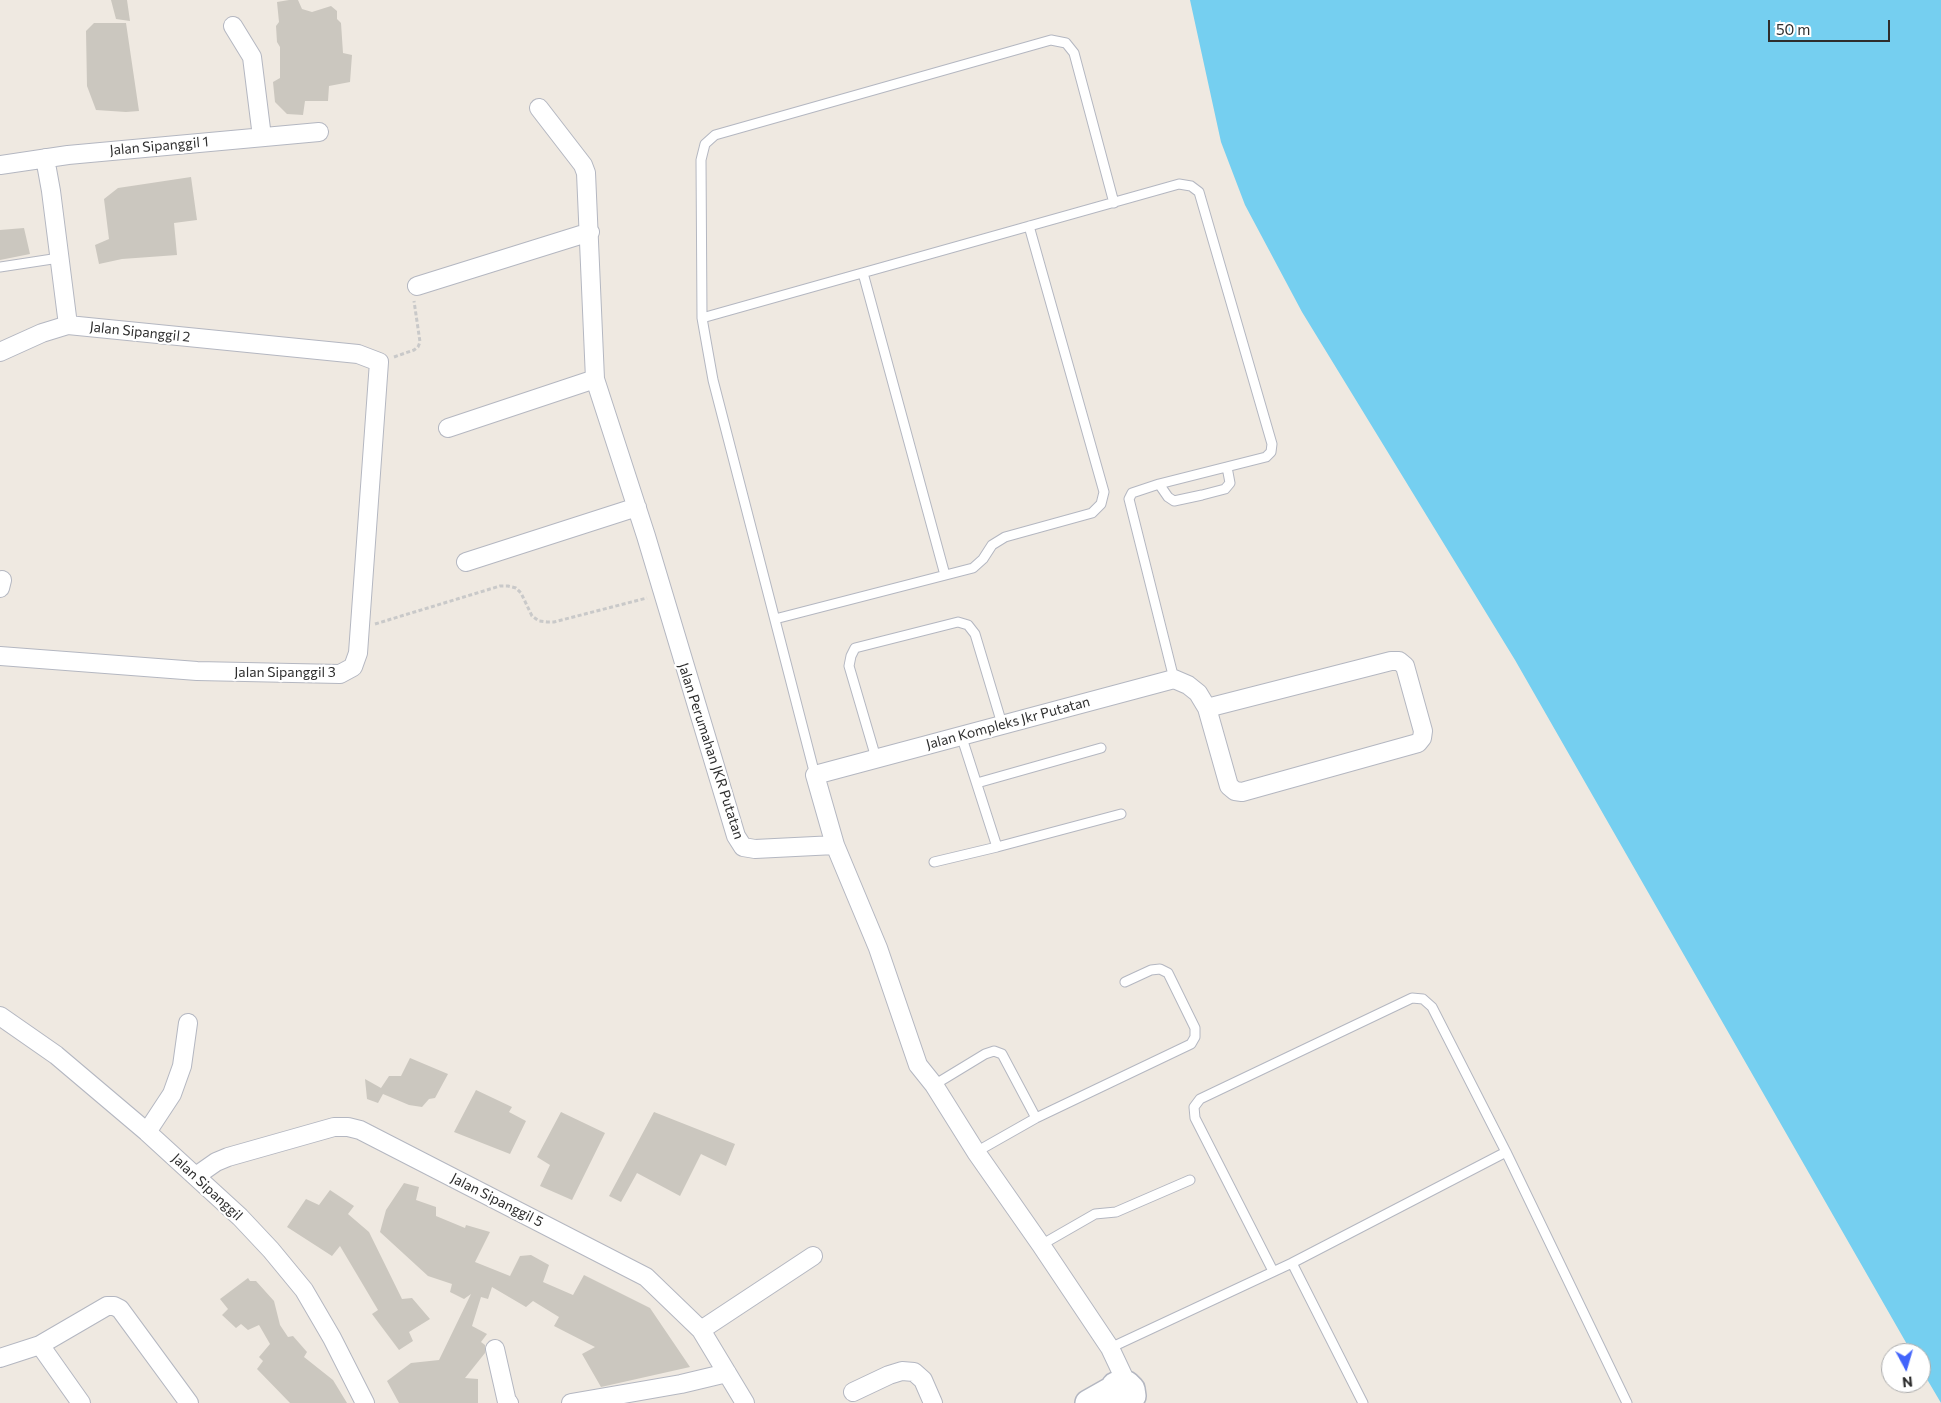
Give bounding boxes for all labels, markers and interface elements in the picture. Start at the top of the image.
scale bar [1771,10,1894,42]
text: 50 m [1776,20,1810,38]
street label: Jalan Sipanggil 1 [109,133,209,159]
street label: Jalan Sipanggil 2 [89,318,191,346]
street label: Jalan Perumahan JKR Putatan [675,661,747,841]
street label: Jalan Sipanggil 3 [234,664,336,680]
street label: Jalan Kompleks Jkr Putatan [924,693,1092,753]
street label: Jalan Sipanggil [168,1150,246,1224]
street label: Jalan Sipanggil 5 [448,1169,546,1231]
north arrow [1881,1343,1931,1393]
text: N [1901,1373,1914,1391]

